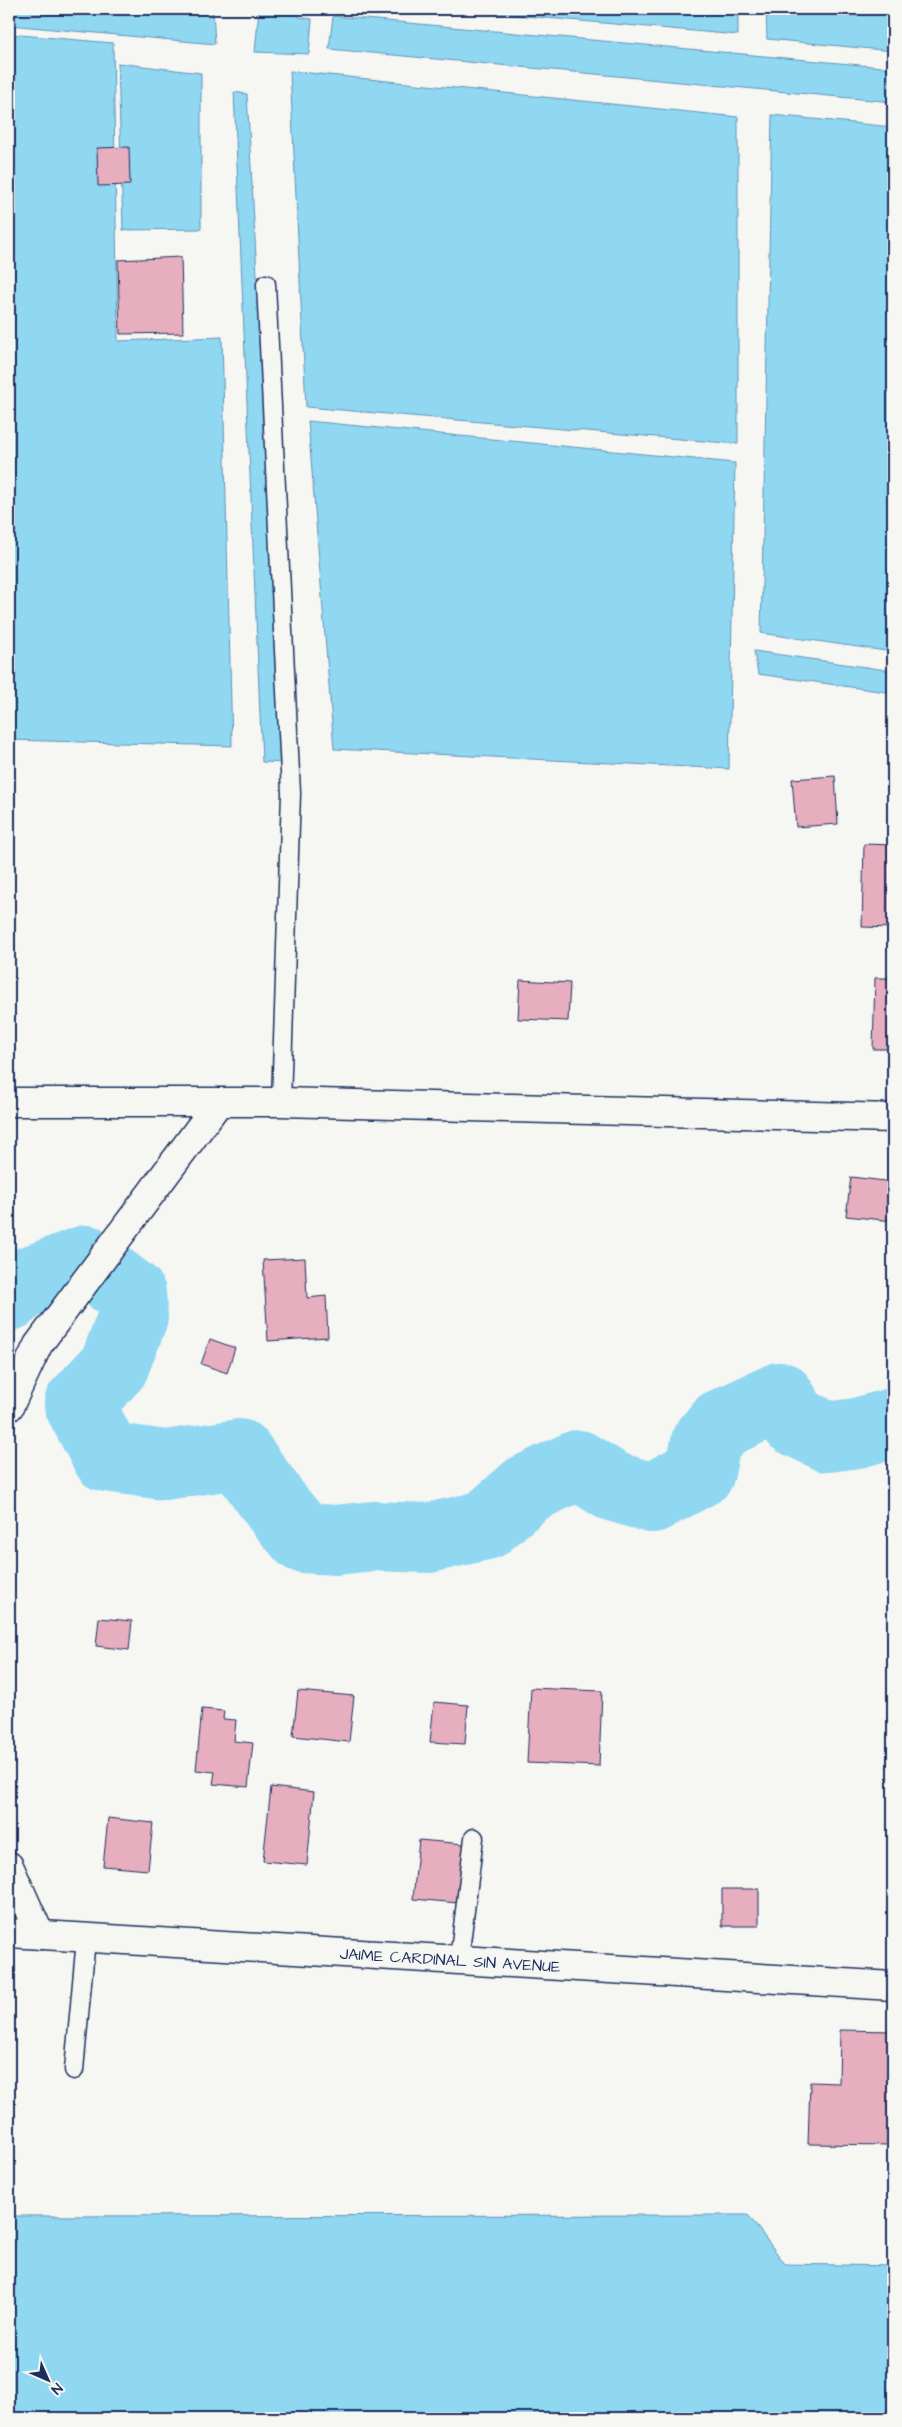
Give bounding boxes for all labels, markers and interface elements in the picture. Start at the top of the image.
street label: JAIME CARDINAL SIN AVENUE [339,1943,562,1978]
north arrow [22,2354,72,2404]
text: N [46,2378,67,2399]

